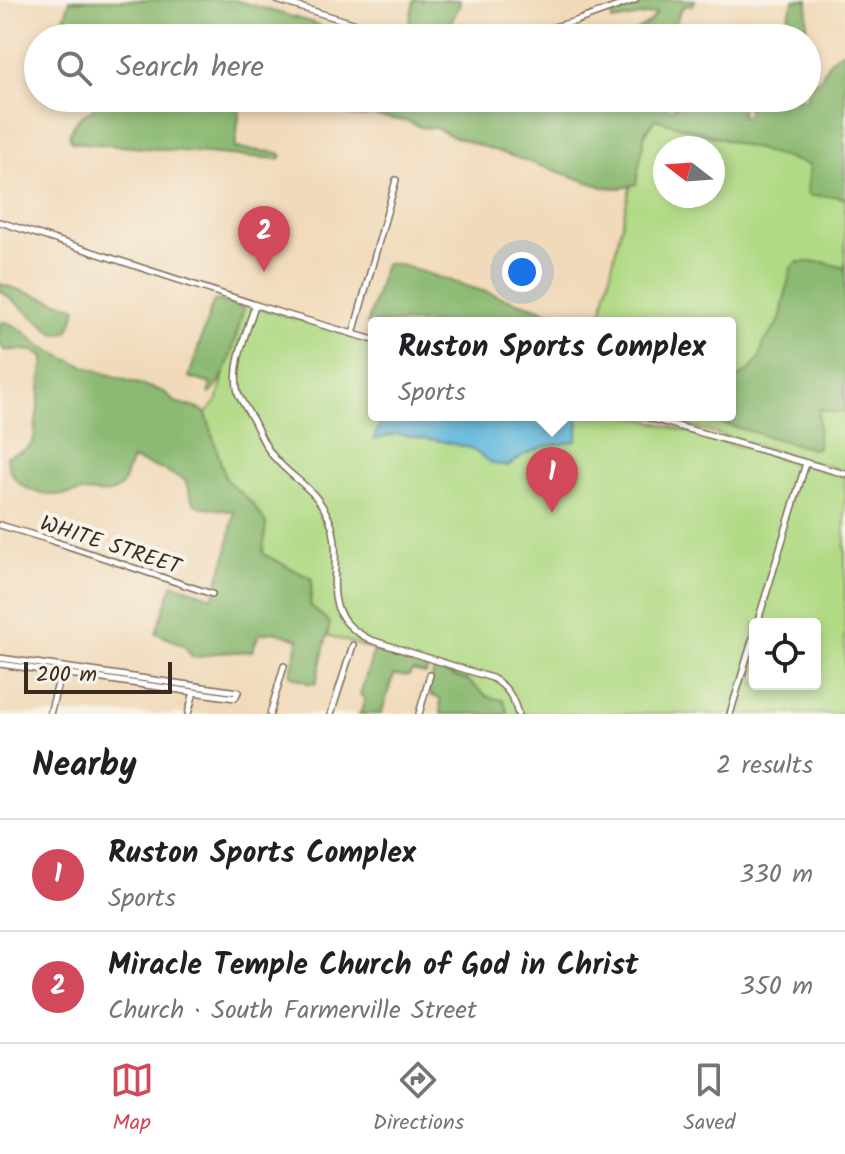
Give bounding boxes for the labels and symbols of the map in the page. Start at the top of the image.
north arrow [653,136,725,208]
pin: 2 [238,206,290,272]
your location [502,252,542,292]
pin: 1 [526,447,578,513]
street label: WHITE STREET [35,507,187,586]
scale bar [24,658,172,694]

